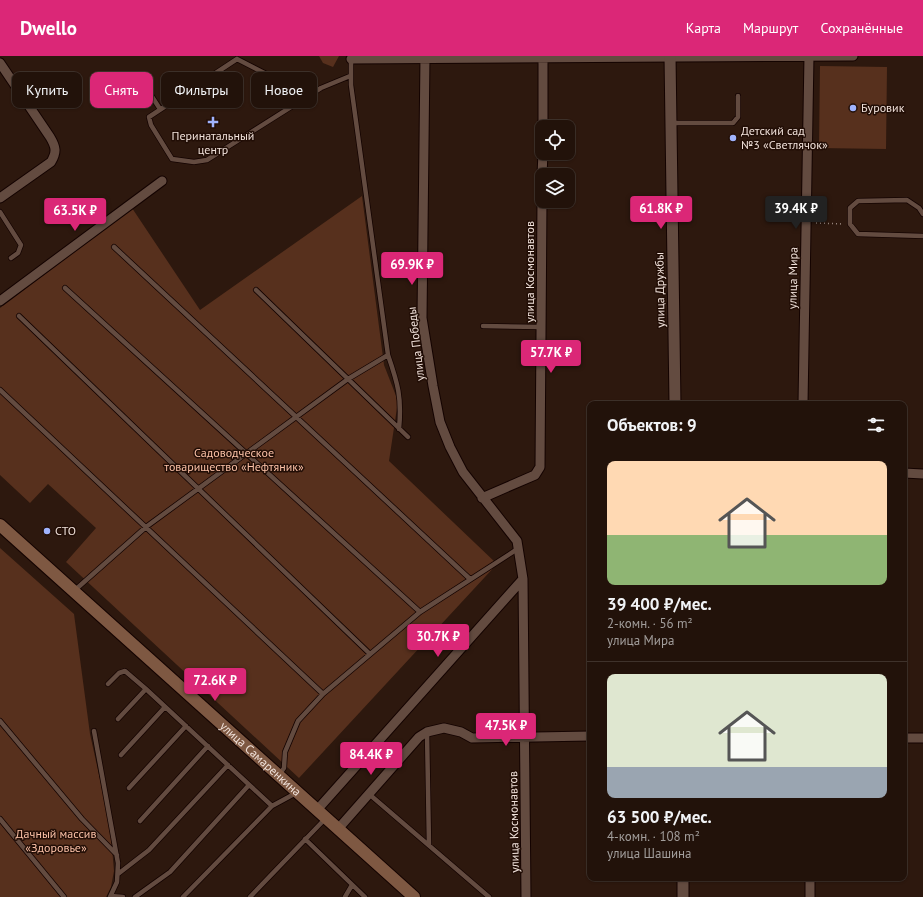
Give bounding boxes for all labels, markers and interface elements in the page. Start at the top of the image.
text: Dwello [20,16,77,40]
text: Карта [686,19,721,37]
text: Маршрут [743,19,798,37]
text: Сохранённые [820,19,903,37]
chip: Купить [12,72,82,108]
chip: Снять [90,72,153,108]
chip: Фильтры [161,72,243,108]
chip: Новое [251,72,317,108]
place label: Буровик [861,100,905,115]
marker: Буровик [848,103,858,113]
marker: Перинатальный центр [207,116,219,128]
map controls [535,120,575,208]
button: locate [535,120,575,160]
place label: Детский сад №3 «Светлячок» [741,123,828,152]
place label: Перинатальный центр [172,128,254,157]
marker: Детский сад №3 «Светлячок» [728,133,738,143]
button: layers [535,168,575,208]
pin: 61.8K ₽ [624,196,698,230]
pin: 39.4K ₽ [759,196,833,230]
pin: 63.5K ₽ [38,198,112,232]
text: 61.8K ₽ [639,200,683,217]
text: 39.4K ₽ [774,200,818,217]
text: 63.5K ₽ [53,202,97,219]
street label: улица Космонавтов [522,221,537,323]
street label: улица Мира [784,247,801,309]
pin: 69.9K ₽ [375,252,449,286]
street label: улица Дружбы [651,252,668,328]
text: 69.9K ₽ [390,256,434,273]
street label: улица Победы [404,306,428,382]
pin: 57.7K ₽ [514,340,588,374]
text: 57.7K ₽ [530,344,572,361]
text: Объектов: 9 [607,414,697,436]
icon: filters [865,414,887,436]
park label: Садоводческое товарищество «Нефтяник» [164,445,304,474]
icon: home [711,487,783,559]
place label: СТО [55,523,76,538]
marker: СТО [42,526,52,536]
text: 39 400 ₽/мес. [607,593,712,615]
text: 2-комн. · 56 m² [607,615,693,632]
pin: 30.7K ₽ [401,624,475,658]
text: 30.7K ₽ [416,628,460,645]
text: улица Мира [607,632,674,649]
pin: 72.6K ₽ [178,668,252,702]
text: 72.6K ₽ [193,672,237,689]
icon: home [711,700,783,772]
pin: 47.5K ₽ [469,713,543,747]
text: 47.5K ₽ [485,717,527,734]
street label: улица Самаренкина [217,718,304,799]
pin: 84.4K ₽ [334,742,408,776]
text: 84.4K ₽ [349,746,393,763]
street label: улица Космонавтов [505,771,522,873]
text: 63 500 ₽/мес. [607,806,712,828]
park label: Дачный массив «Здоровье» [16,826,96,855]
text: 4-комн. · 108 m² [607,828,700,845]
text: улица Шашина [607,845,692,862]

